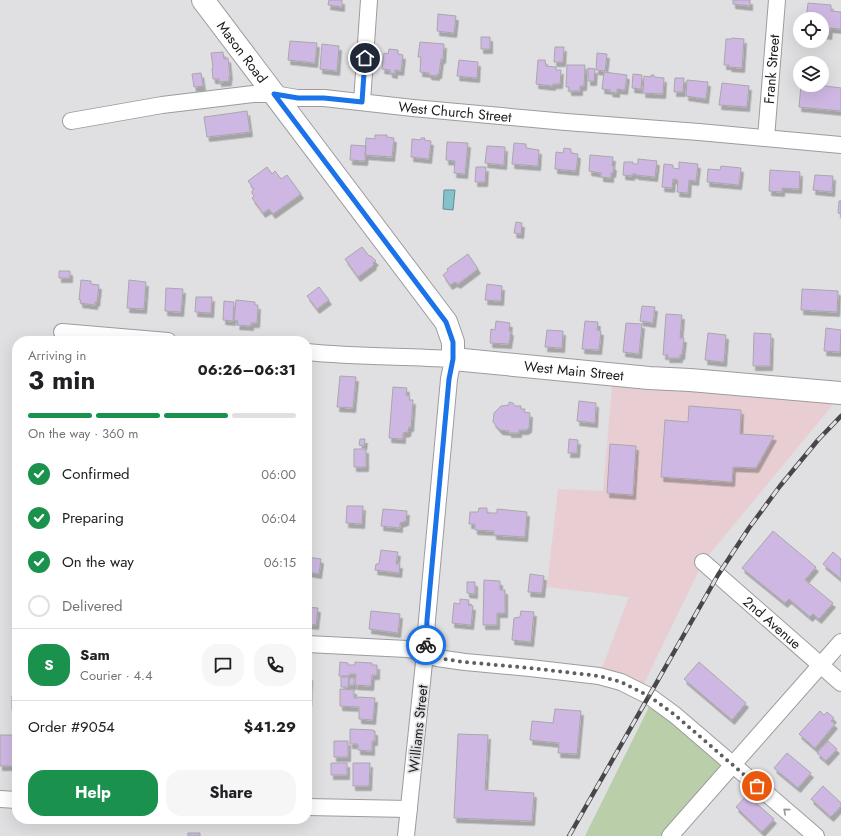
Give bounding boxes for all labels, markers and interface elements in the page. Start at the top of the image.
map controls [793,12,829,92]
button: locate [793,12,829,48]
street label: Mason Road [212,17,272,87]
street label: Frank Street [759,33,784,105]
pin [348,41,382,75]
icon: home [354,47,376,69]
button: layers [793,56,829,92]
street label: West Church Street [397,96,513,127]
text: Arriving in [28,346,86,365]
street label: West Main Street [523,356,625,386]
text: 06:26–06:31 [198,359,296,381]
text: 3 min [28,361,95,399]
text: On the way · 360 m [28,424,138,443]
icon: check [28,463,50,485]
text: Confirmed [62,463,130,485]
text: 06:00 [261,465,296,484]
icon: check [28,507,50,529]
text: Preparing [62,507,124,529]
text: 06:04 [261,509,296,528]
icon: check [28,551,50,573]
text: On the way [62,551,134,573]
text: 06:15 [264,553,296,572]
street label: 2nd Avenue [739,592,806,654]
text: Delivered [62,595,123,617]
courier [406,625,446,665]
icon: bike [415,634,437,656]
text: Sam [80,644,110,666]
button: chat [202,644,244,686]
button: phone [254,644,296,686]
text: S [44,654,54,676]
text: Courier · 4.4 [80,666,153,685]
street label: Williams Street [403,683,433,774]
text: Order #9054 [28,716,115,738]
text: $41.29 [244,716,296,738]
pin [740,769,774,803]
button: Help [28,770,158,816]
button: Share [166,770,296,816]
icon: bag [746,775,768,797]
one-way arrow [783,808,791,815]

